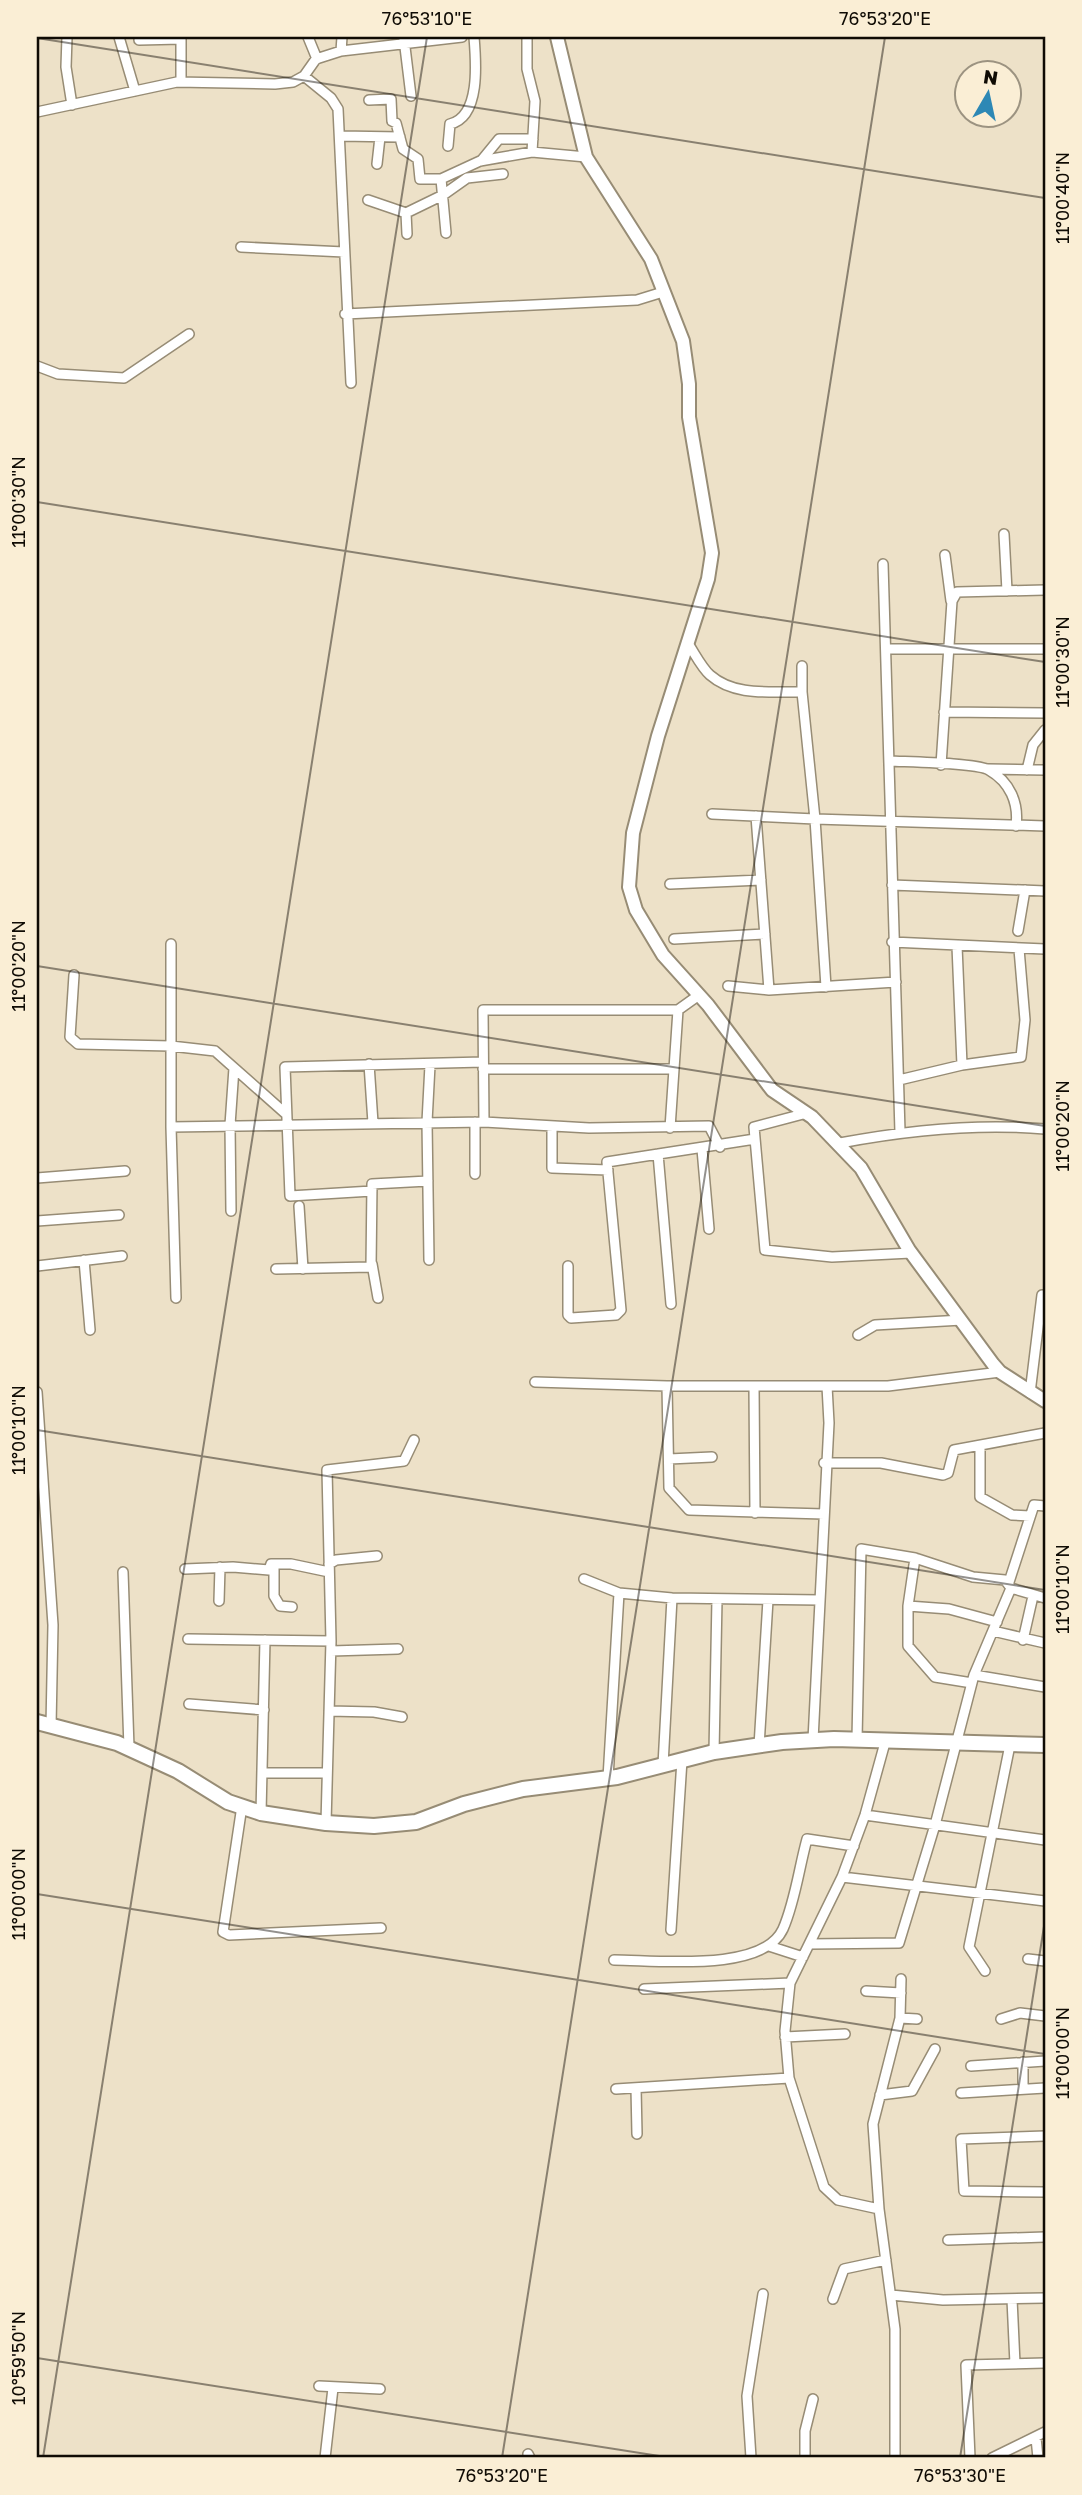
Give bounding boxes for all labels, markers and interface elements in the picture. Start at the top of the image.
text: 76°53'10"E [382,7,472,29]
text: 76°53'20"E [839,7,931,29]
north arrow [953,60,1023,130]
text: N [982,64,1000,89]
text: 11°00'40"N [1051,152,1073,244]
text: 11°00'30"N [7,456,29,548]
text: 11°00'30"N [1051,616,1073,708]
text: 11°00'20"N [7,920,29,1012]
text: 11°00'20"N [1051,1080,1073,1172]
text: 11°00'10"N [7,1385,29,1475]
text: 11°00'10"N [1051,1544,1073,1634]
text: 11°00'00"N [7,1848,29,1940]
text: 11°00'00"N [1051,2007,1073,2099]
text: 10°59'50"N [7,2311,29,2405]
text: 76°53'20"E [456,2464,548,2486]
text: 76°53'30"E [914,2464,1006,2486]

